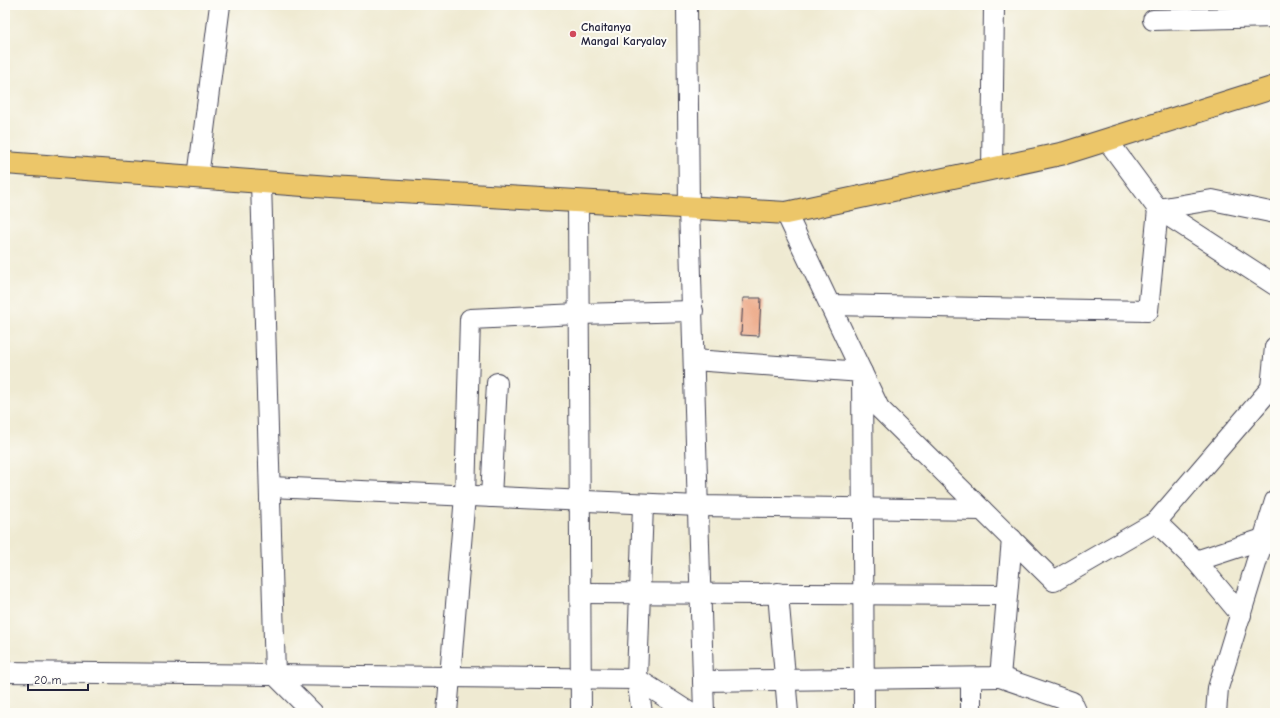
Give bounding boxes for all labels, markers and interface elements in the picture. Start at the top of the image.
place label: Chaitanya Mangal Karyalay [581,20,667,48]
marker: Chaitanya Mangal Karyalay [568,29,578,39]
scale bar [28,666,88,692]
text: 20 m [34,673,62,687]

